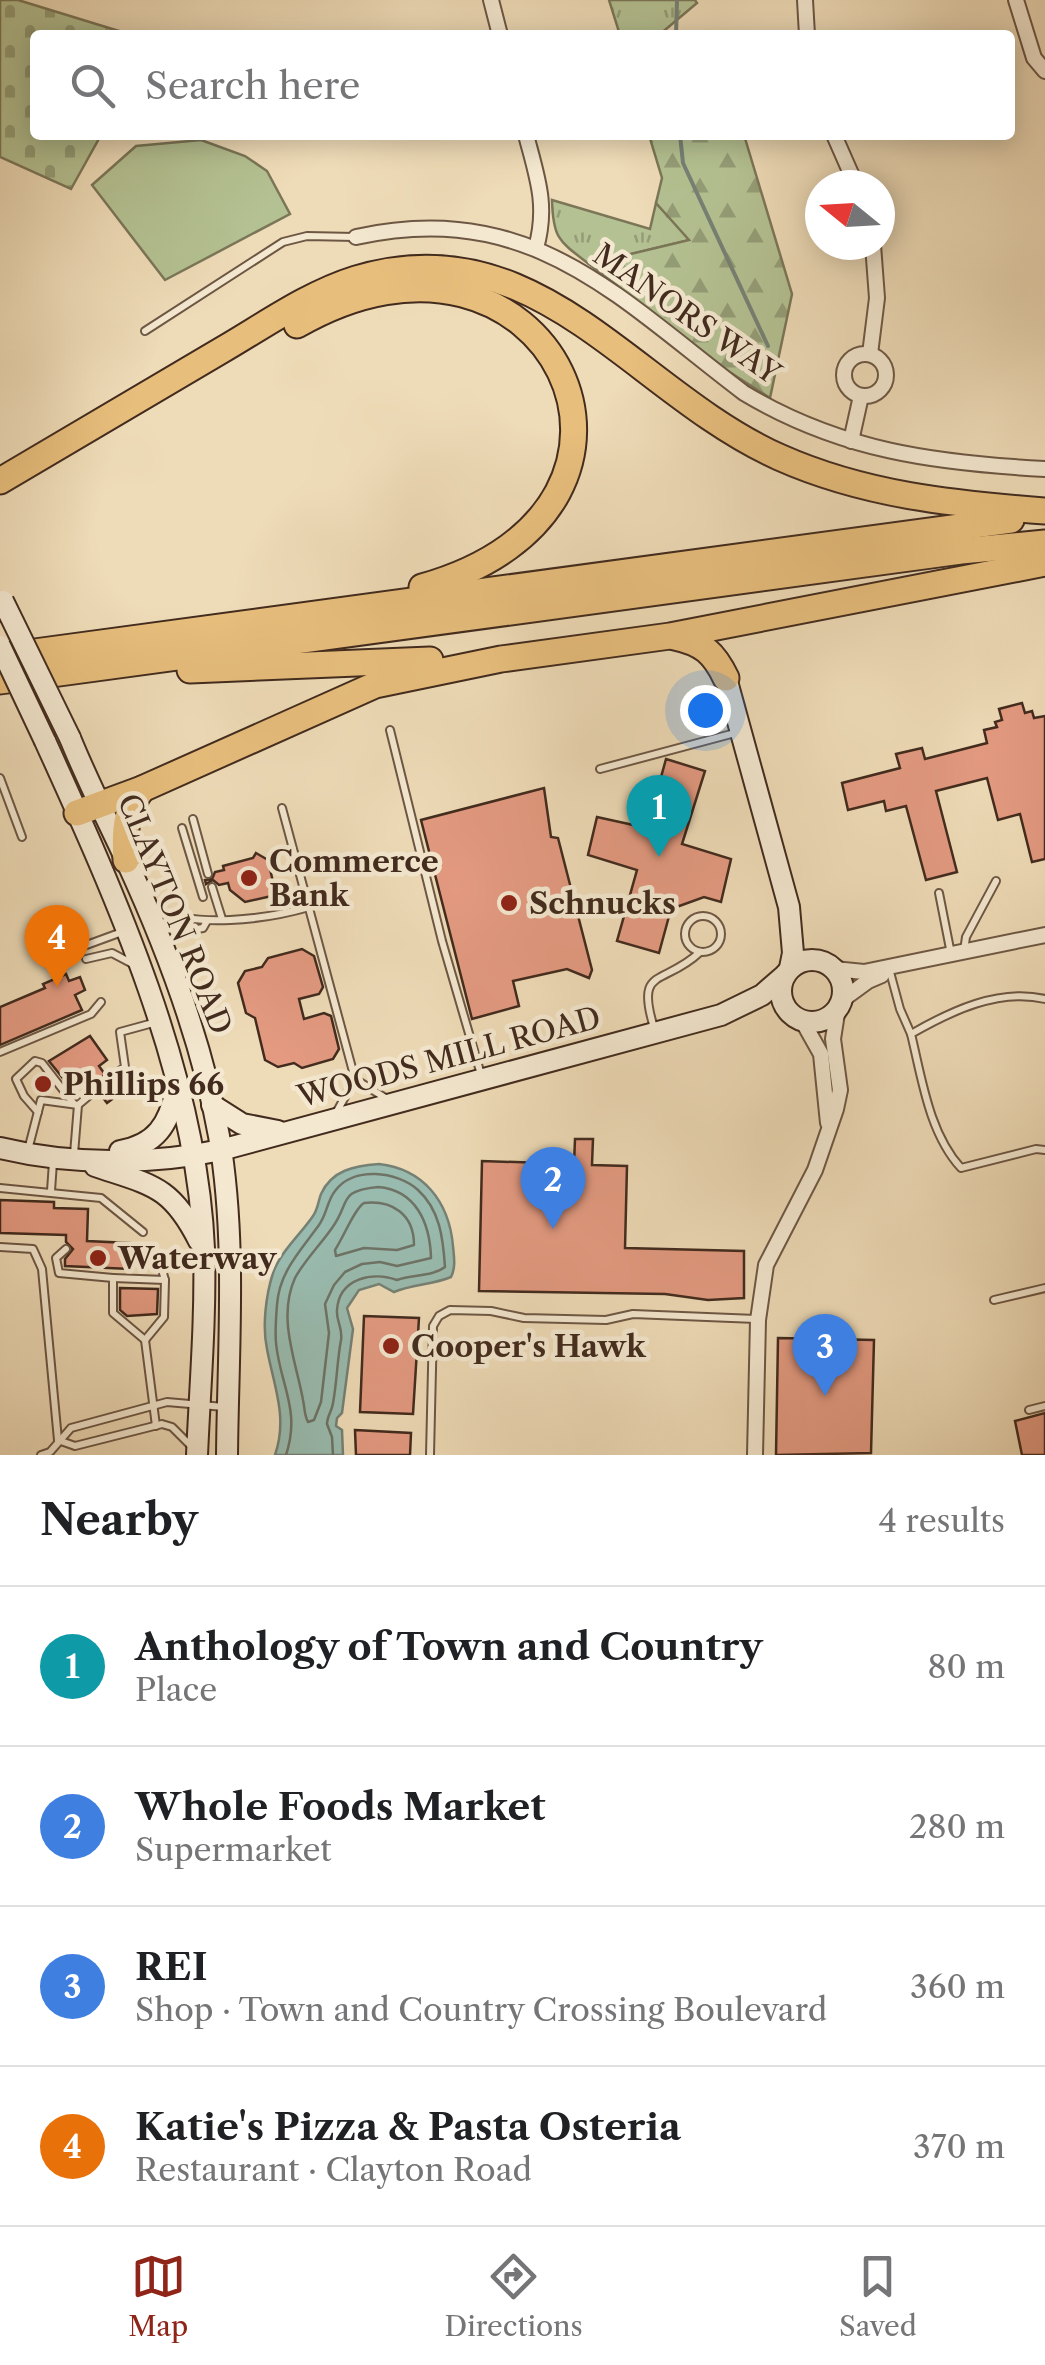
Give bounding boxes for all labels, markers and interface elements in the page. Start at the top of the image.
search box [30,30,1015,140]
icon: search [65,58,120,113]
text: Search here [145,62,360,109]
north arrow [805,170,895,260]
street label: MANORS WAY [586,236,788,393]
your location [680,685,731,736]
pin: 1 [626,774,692,857]
street label: CLAYTON ROAD [110,788,240,1040]
place label: Commerce Bank [269,843,439,914]
marker: Commerce Bank [238,867,260,889]
place label: Schnucks [529,885,676,922]
marker: Schnucks [498,892,520,914]
pin: 4 [24,904,90,987]
street label: WOODS MILL ROAD [293,999,604,1116]
place label: Phillips 66 [63,1066,224,1103]
marker: Phillips 66 [32,1073,54,1095]
pin: 2 [520,1146,586,1229]
place label: Waterway [117,1240,278,1277]
marker: Waterway [87,1247,109,1269]
pin: 3 [792,1314,858,1396]
place label: Cooper's Hawk [411,1328,647,1365]
marker: Cooper's Hawk [380,1335,402,1357]
text: Nearby [40,1494,198,1546]
text: 4 results [879,1501,1005,1540]
text: Anthology of Town and Country [135,1623,763,1670]
text: 1 [65,1647,80,1686]
text: 80 m [927,1647,1005,1686]
text: Place [135,1670,217,1709]
text: Whole Foods Market [135,1783,546,1830]
text: 2 [63,1807,82,1846]
text: 280 m [909,1807,1005,1846]
text: Supermarket [135,1830,332,1869]
text: REI [135,1943,208,1990]
text: 3 [63,1967,82,2006]
text: 360 m [910,1967,1005,2006]
text: Shop · Town and Country Crossing Boulevard [135,1990,827,2029]
text: Katie's Pizza & Pasta Osteria [135,2103,681,2150]
text: 4 [63,2127,82,2166]
text: 370 m [913,2127,1005,2166]
text: Restaurant · Clayton Road [135,2150,532,2189]
tab: Map [128,2249,188,2343]
tab: Directions [444,2249,583,2343]
tab: Saved [839,2249,917,2343]

